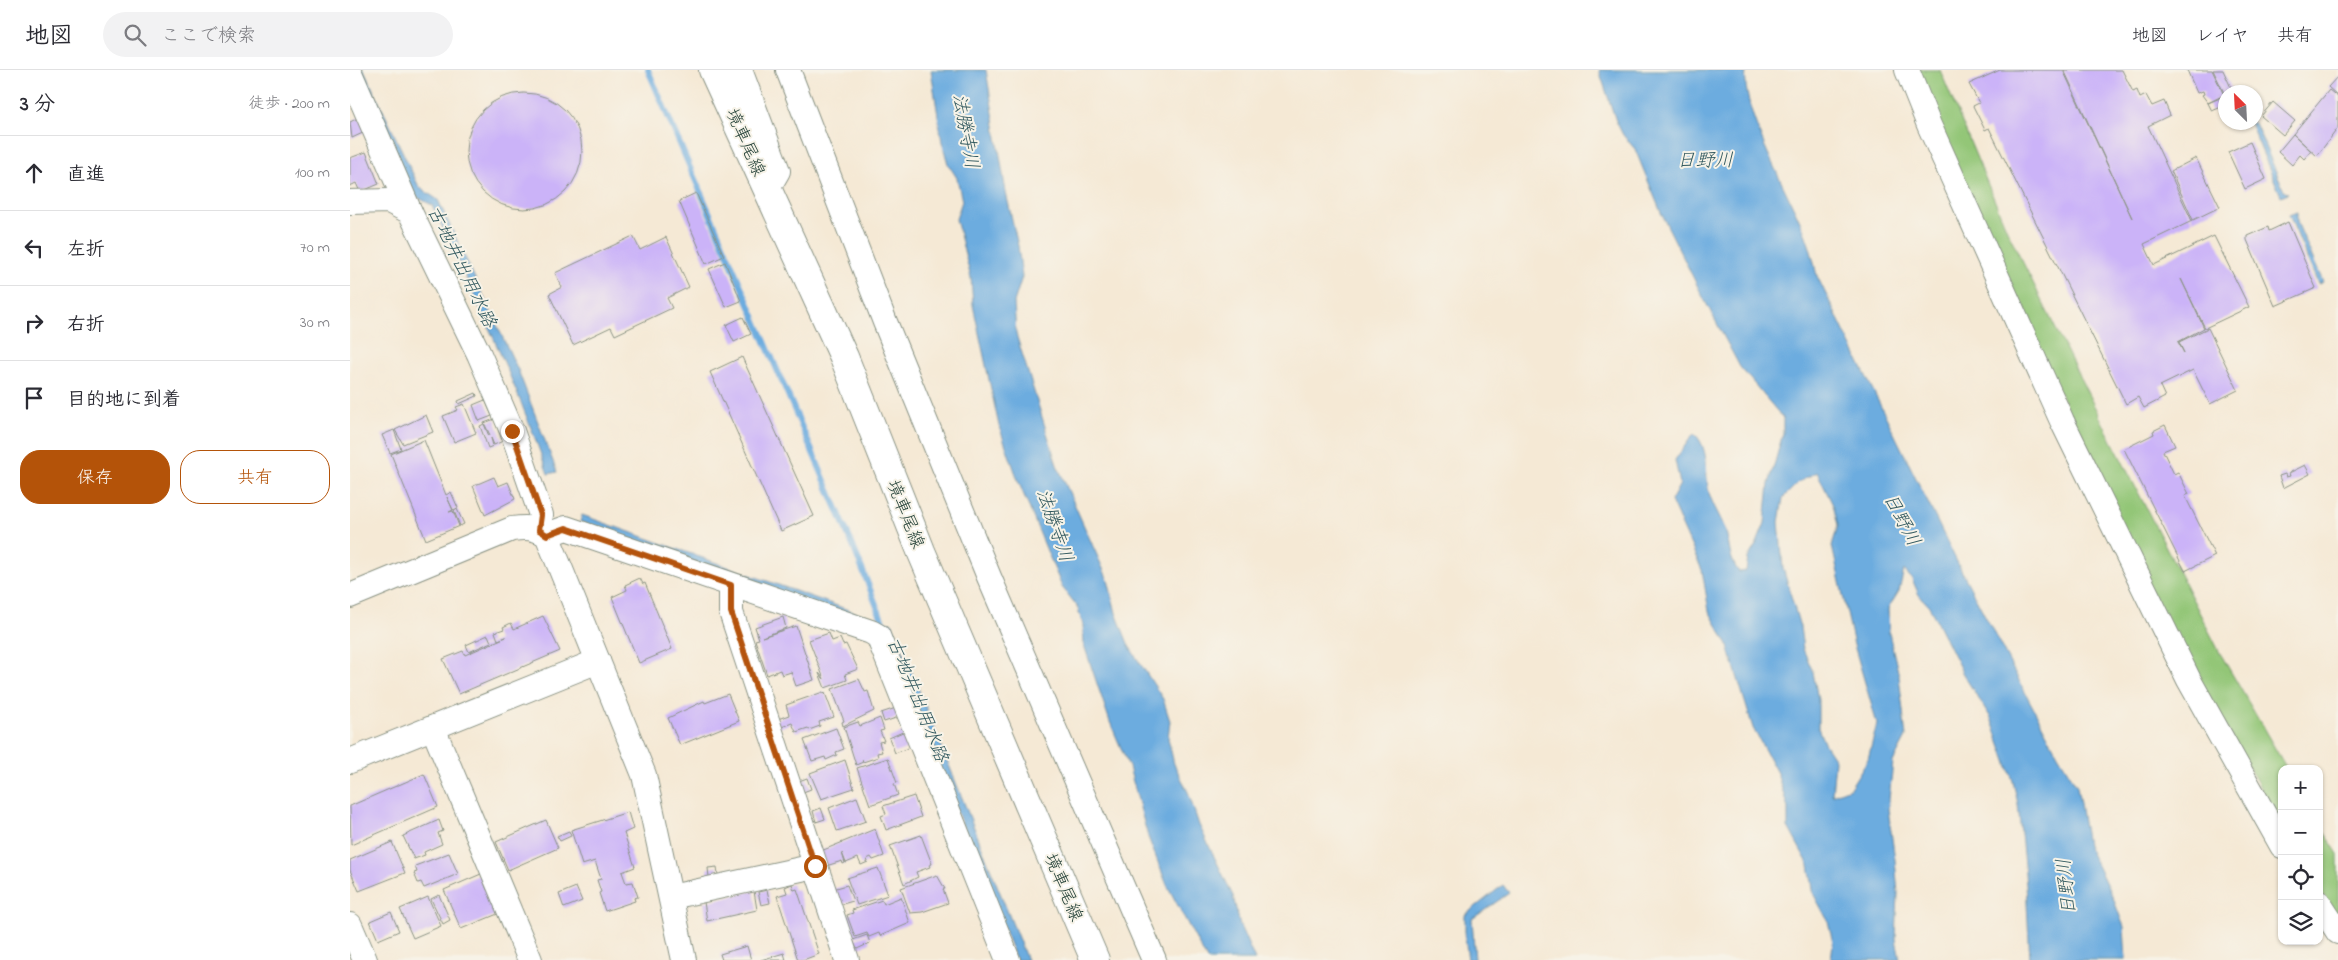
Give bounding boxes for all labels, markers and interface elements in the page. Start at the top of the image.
search box [103,12,453,57]
text: 地図 [25,20,73,55]
icon: search [121,21,149,49]
text: ここで検索 [161,23,256,50]
text: 地図 [2132,24,2168,50]
text: レイヤ [2196,24,2249,50]
text: 共有 [2277,24,2313,50]
north arrow [2218,85,2263,130]
text: 3 分 [20,90,55,120]
text: 徒歩 · 200 m [248,92,330,116]
water label: 法勝寺川 [945,92,984,171]
street label: 境車尾線 [718,105,771,181]
water label: 日野川 [1676,148,1734,175]
icon: ahead [20,159,48,187]
text: 100 m [295,161,330,185]
text: 直進 [67,162,105,189]
water label: 古地井出用水路 [419,201,502,334]
icon: left [20,234,48,262]
text: 70 m [300,236,330,260]
text: 左折 [67,237,105,264]
icon: right [20,309,48,337]
text: 30 m [300,311,330,335]
text: 右折 [67,312,105,339]
icon: arrive [20,384,48,412]
text: 目的地に到着 [67,387,181,414]
route end [501,420,524,443]
button: 保存 [20,450,170,504]
button: 共有 [180,450,330,504]
street label: 境車尾線 [879,477,930,553]
water label: 法勝寺川 [1028,485,1079,566]
water label: 日野川 [1875,489,1926,552]
water label: 古地井出用水路 [879,633,954,768]
map controls [2278,765,2323,945]
button: + [2278,765,2323,810]
button: − [2278,810,2323,855]
street label: 境車尾線 [1036,850,1088,926]
route start [804,855,827,878]
button: locate [2278,855,2323,900]
water label: 日野川 [2051,857,2084,917]
button: layers [2278,900,2323,945]

